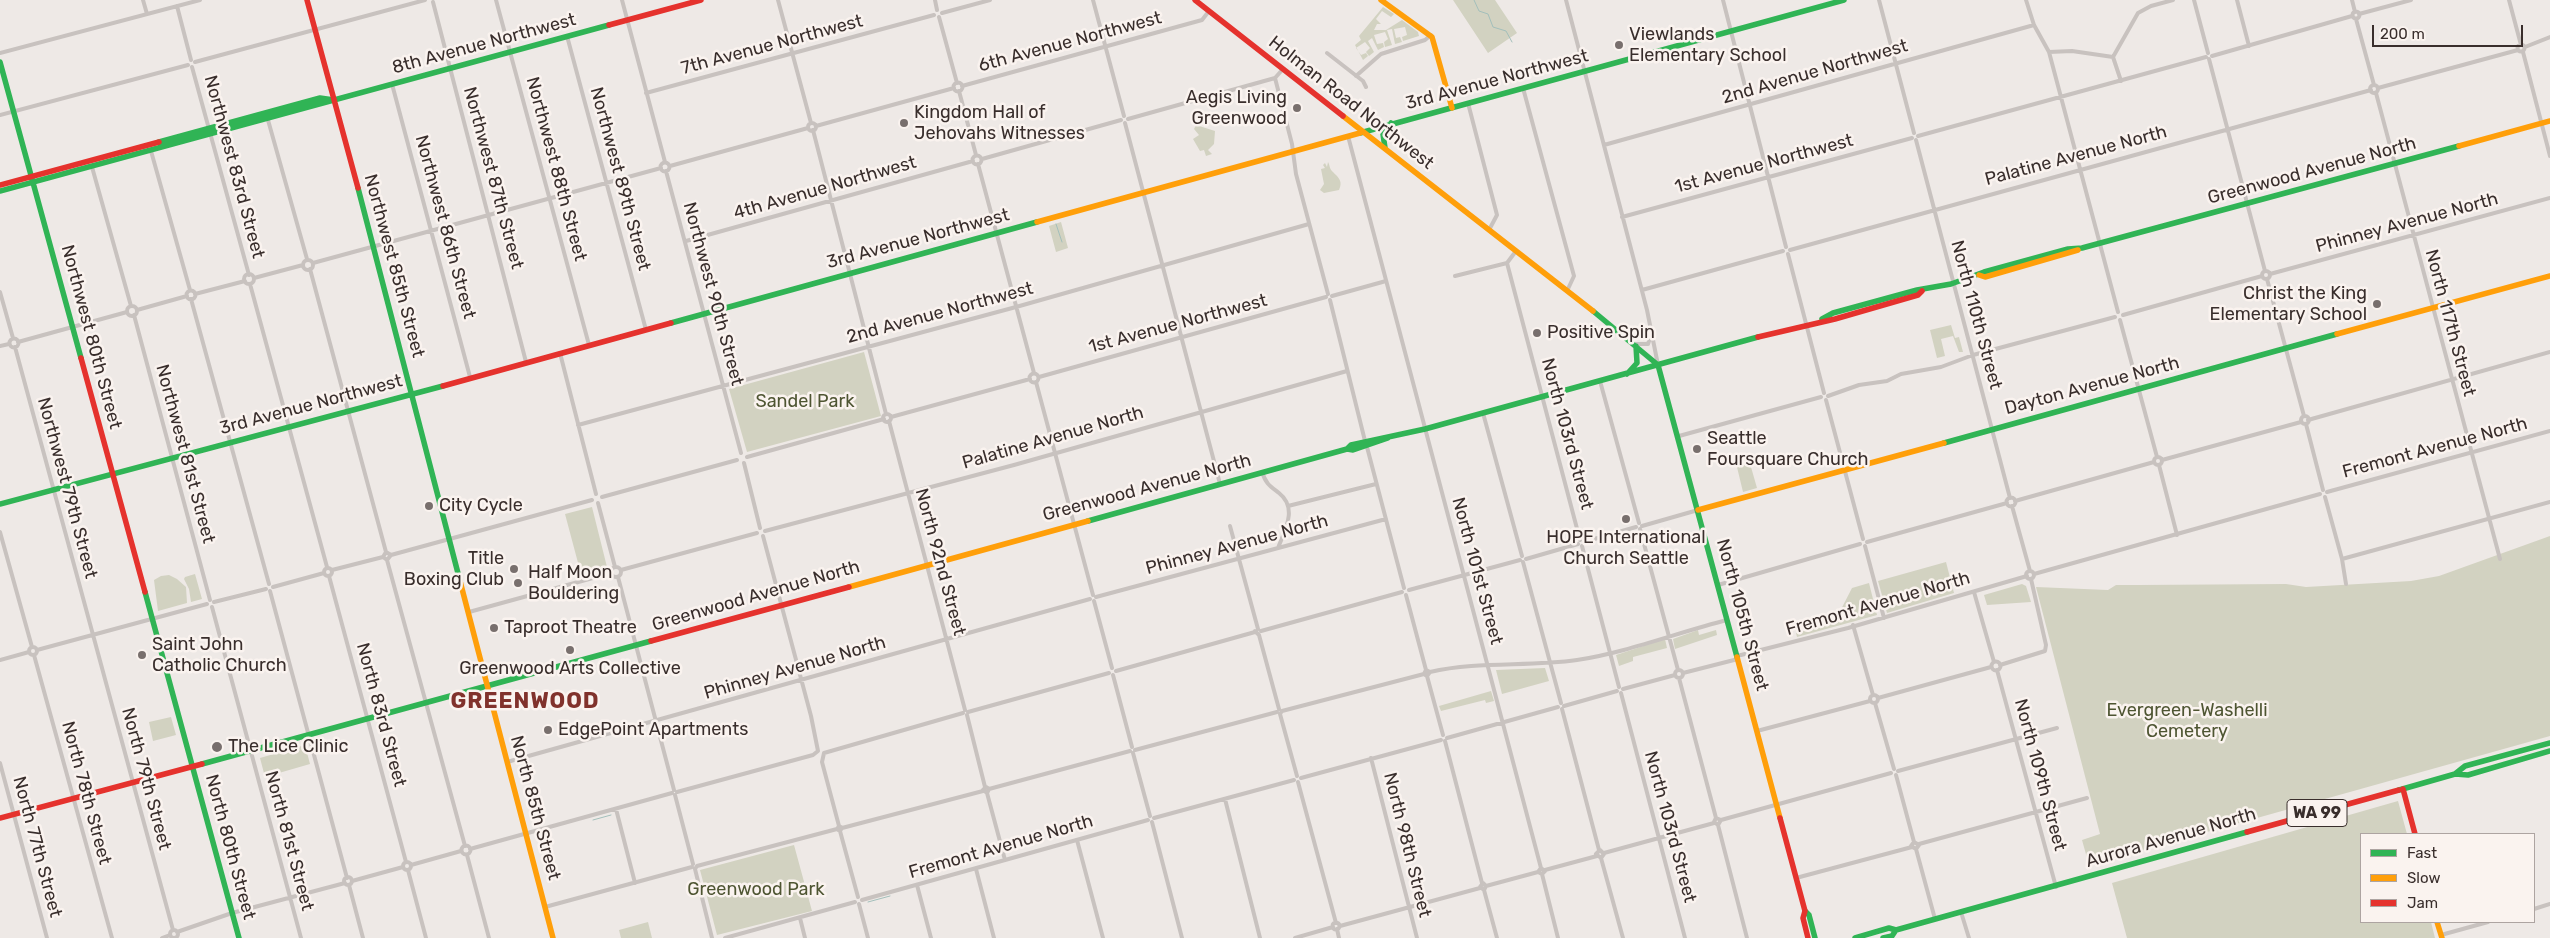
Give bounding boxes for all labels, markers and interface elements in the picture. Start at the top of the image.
street label: 6th Avenue Northwest [976,7,1164,77]
street label: 8th Avenue Northwest [390,9,578,79]
street label: 7th Avenue Northwest [679,10,865,80]
scale bar [2375,15,2526,47]
place label: Viewlands Elementary School [1629,24,1787,66]
text: 200 m [2380,25,2425,43]
street label: Holman Road Northwest [1264,32,1438,174]
street label: 2nd Avenue Northwest [1720,35,1910,109]
marker: Viewlands Elementary School [1613,39,1625,51]
street label: 3rd Avenue Northwest [1403,45,1591,115]
street label: Northwest 83rd Street [199,73,269,261]
street label: Northwest 88th Street [521,75,591,263]
street label: Northwest 87th Street [458,85,528,271]
street label: Northwest 89th Street [585,85,655,273]
place label: Aegis Living Greenwood [1186,87,1287,130]
place label: Kingdom Hall of Jehovahs Witnesses [914,102,1085,144]
marker: Aegis Living Greenwood [1291,102,1303,114]
marker: Kingdom Hall of Jehovahs Witnesses [898,117,910,129]
street label: Palatine Avenue North [1983,121,2169,191]
street label: 1st Avenue Northwest [1672,130,1856,198]
street label: Northwest 86th Street [410,133,480,321]
street label: Greenwood Avenue North [2205,133,2419,209]
street label: 4th Avenue Northwest [731,152,919,224]
street label: Northwest 85th Street [359,172,429,360]
street label: Phinney Avenue North [2313,188,2501,258]
street label: Northwest 90th Street [678,200,748,388]
street label: 3rd Avenue Northwest [824,204,1012,274]
street label: North 110th Street [1946,238,2006,392]
street label: Northwest 80th Street [56,243,126,431]
street label: North 117th Street [2420,247,2480,399]
street label: 2nd Avenue Northwest [844,278,1036,348]
place label: Christ the King Elementary School [2209,283,2367,326]
street label: 1st Avenue Northwest [1086,290,1270,358]
marker: Christ the King Elementary School [2371,298,2383,310]
place label: Positive Spin [1547,322,1655,344]
marker: Positive Spin [1531,327,1543,339]
street label: Dayton Avenue North [2002,352,2182,420]
street label: North 103rd Street [1536,356,1598,512]
street label: Northwest 81st Street [151,362,219,546]
street label: 3rd Avenue Northwest [217,370,405,440]
park label: Sandel Park [755,391,855,413]
street label: Northwest 79th Street [32,395,102,581]
street label: Palatine Avenue North [960,402,1146,474]
street label: Fremont Avenue North [2340,413,2530,483]
place label: Seattle Foursquare Church [1707,428,1869,470]
marker: Seattle Foursquare Church [1691,443,1703,455]
street label: Greenwood Avenue North [1040,450,1254,526]
street label: North 92nd Street [910,486,970,638]
place label: City Cycle [439,495,523,517]
street label: North 101st Street [1447,495,1507,647]
marker: City Cycle [423,500,435,512]
street label: Phinney Avenue North [1143,510,1331,580]
marker: HOPE International Church Seattle [1620,513,1632,525]
place label: HOPE International Church Seattle [1546,527,1706,570]
street label: North 105th Street [1711,537,1773,693]
place label: Title Boxing Club [404,548,504,590]
street label: Greenwood Avenue North [650,556,862,636]
place label: Half Moon Bouldering [528,562,619,604]
marker: Title Boxing Club [508,563,520,575]
street label: Fremont Avenue North [1783,567,1973,641]
marker: Half Moon Bouldering [512,577,524,589]
place label: Taproot Theatre [504,617,637,639]
marker: Taproot Theatre [488,622,500,634]
street label: Phinney Avenue North [702,632,888,704]
place label: Saint John Catholic Church [152,634,287,676]
street label: North 83rd Street [351,641,411,789]
marker: Greenwood Arts Collective [564,644,576,656]
marker: Saint John Catholic Church [136,649,148,661]
place label: Greenwood Arts Collective [459,658,681,680]
district label: GREENWOOD [449,689,601,715]
street label: North 109th Street [2009,697,2071,853]
park label: Evergreen-Washelli Cemetery [2106,700,2268,742]
street label: North 79th Street [117,705,175,853]
street label: North 78th Street [57,719,115,867]
place label: EdgePoint Apartments [558,719,748,741]
marker: EdgePoint Apartments [542,724,554,736]
street label: North 85th Street [505,733,565,883]
place label: The Lice Clinic [228,736,348,758]
marker: The Lice Clinic [210,740,224,754]
street label: North 103rd Street [1639,749,1701,905]
street label: North 81st Street [260,769,318,913]
street label: North 98th Street [1379,770,1435,920]
street label: North 80th Street [200,772,260,922]
street label: North 77th Street [8,774,66,920]
road number: WA 99 [2287,800,2347,826]
street label: Aurora Avenue North [2083,803,2259,873]
street label: Fremont Avenue North [906,810,1096,884]
legend [2360,833,2535,923]
text: Fast [2407,844,2437,862]
text: Slow [2407,869,2440,887]
park label: Greenwood Park [687,879,825,901]
text: Jam [2407,894,2438,912]

